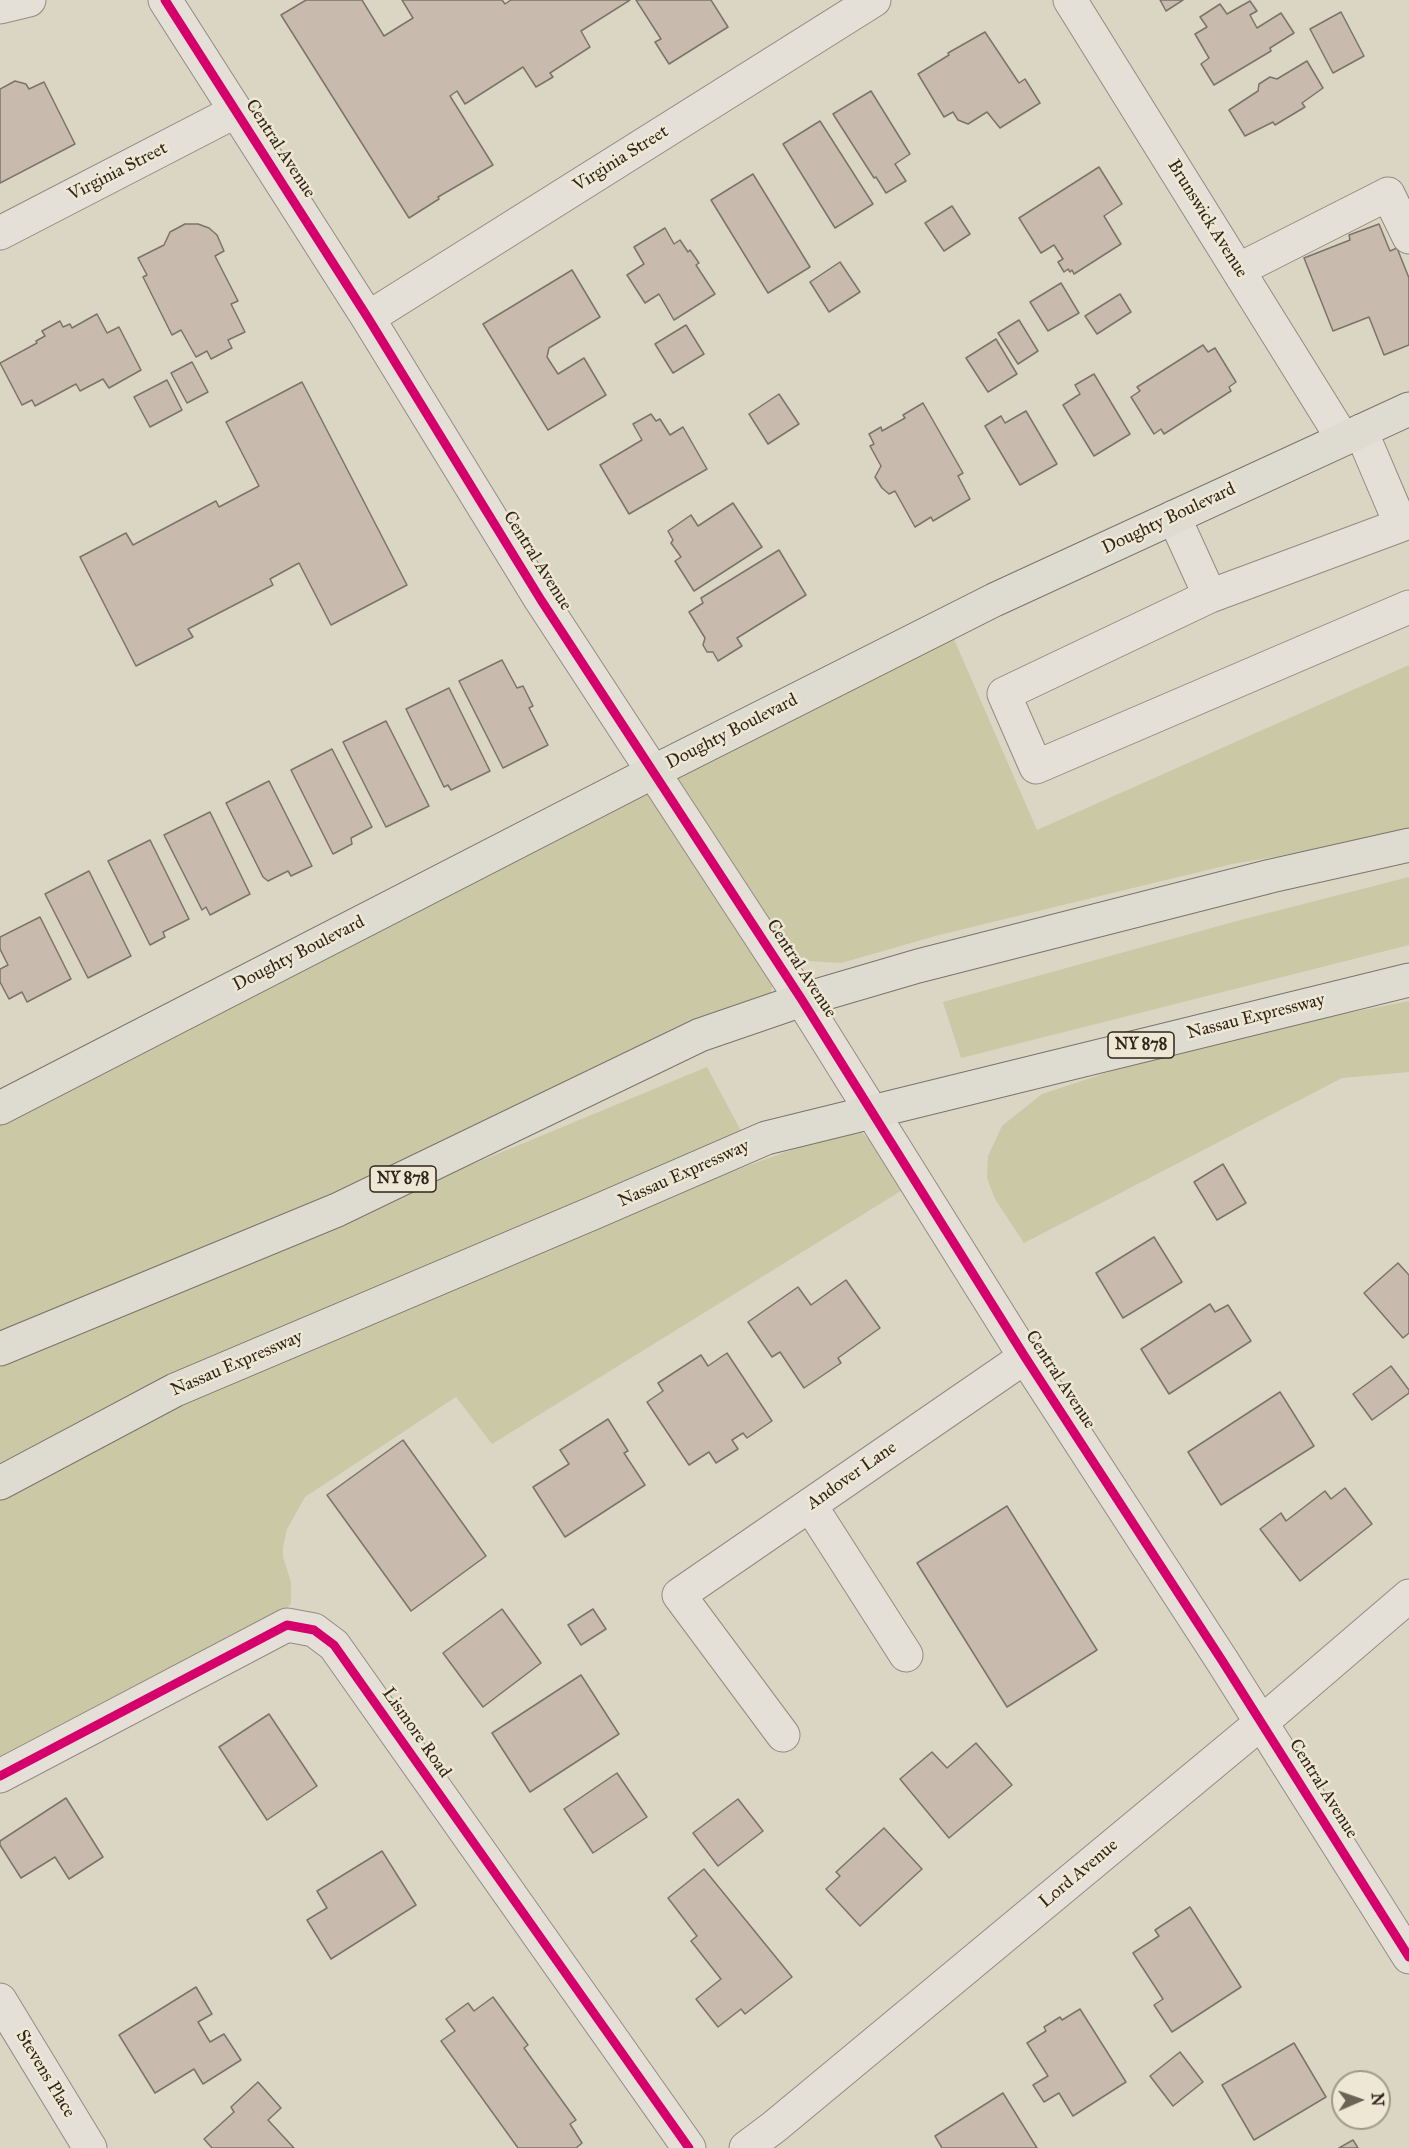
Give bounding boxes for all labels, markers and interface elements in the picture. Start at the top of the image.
street label: Central Avenue [240,96,320,202]
street label: Virginia Street [569,121,673,197]
street label: Virginia Street [65,138,171,206]
street label: Brunswick Avenue [1162,156,1252,282]
street label: Doughty Boulevard [1099,479,1239,559]
street label: Central Avenue [498,507,576,615]
street label: Doughty Boulevard [663,690,801,774]
street label: Doughty Boulevard [230,912,368,996]
street label: Central Avenue [761,916,841,1022]
street label: Nassau Expressway [1185,989,1327,1045]
road number: NY 878 [1108,1032,1174,1058]
street label: Nassau Expressway [615,1135,753,1213]
road number: NY 878 [370,1166,436,1192]
street label: Nassau Expressway [168,1326,306,1402]
street label: Central Avenue [1020,1327,1100,1433]
street label: Andover Lane [803,1437,901,1515]
street label: Lismore Road [377,1684,455,1782]
street label: Central Avenue [1284,1735,1362,1843]
street label: Lord Avenue [1035,1835,1123,1913]
street label: Stevens Place [10,2026,80,2122]
north arrow [1331,2070,1391,2130]
text: N [1368,2092,1387,2107]

